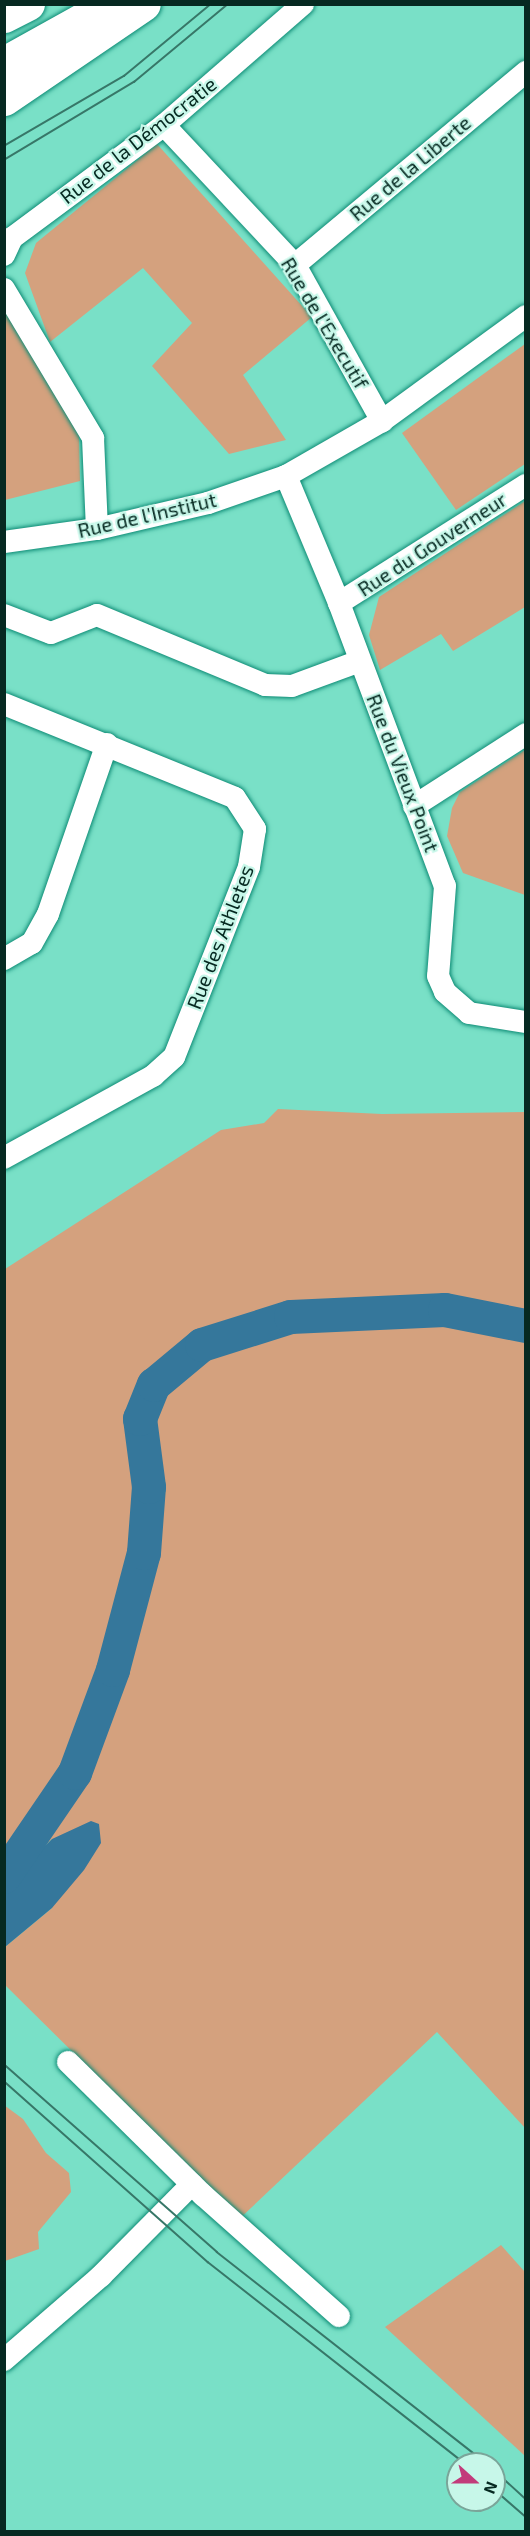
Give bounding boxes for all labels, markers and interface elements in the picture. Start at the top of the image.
street label: Rue de la Démocratie [55,71,221,209]
street label: Rue de la Liberte [345,110,475,226]
street label: Rue de l'Executif [276,253,374,393]
street label: Rue de l'Institut [75,487,219,543]
street label: Rue du Gouverneur [353,487,511,601]
street label: Rue du Vieux Point [362,690,444,856]
street label: Rue des Athletes [181,862,259,1012]
north arrow [446,2452,506,2512]
text: N [480,2479,502,2497]

